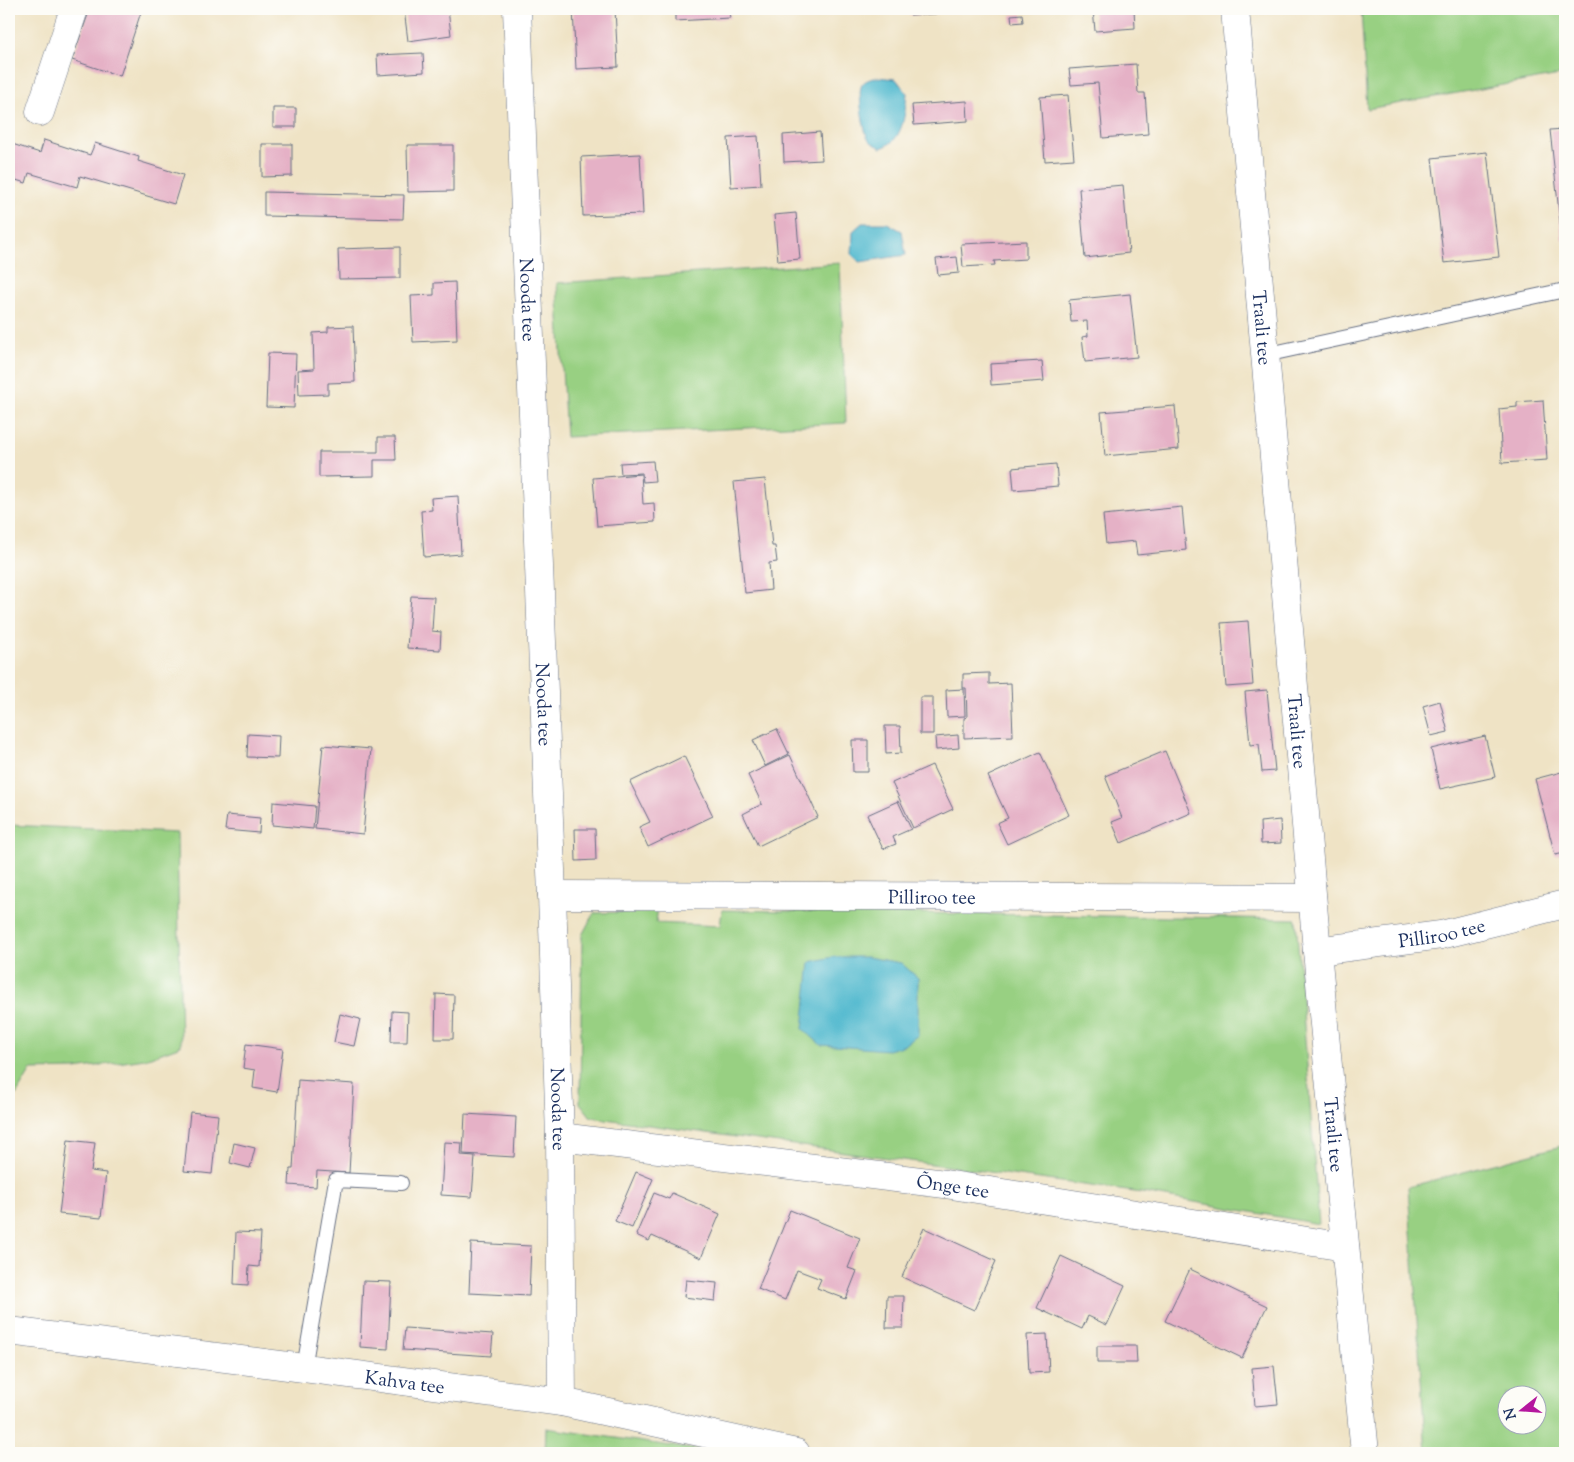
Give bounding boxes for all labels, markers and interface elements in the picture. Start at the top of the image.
street label: Nooda tee [511,258,541,342]
street label: Traali tee [1244,289,1277,367]
street label: Nooda tee [527,662,557,747]
street label: Traali tee [1279,693,1312,770]
street label: Pilliroo tee [888,885,976,913]
street label: Pilliroo tee [1397,913,1489,956]
street label: Nooda tee [542,1067,571,1151]
street label: Traali tee [1315,1096,1349,1174]
street label: Õnge tee [915,1170,991,1207]
street label: Kahva tee [363,1365,446,1402]
north arrow [1496,1384,1546,1434]
text: N [1500,1405,1523,1421]

